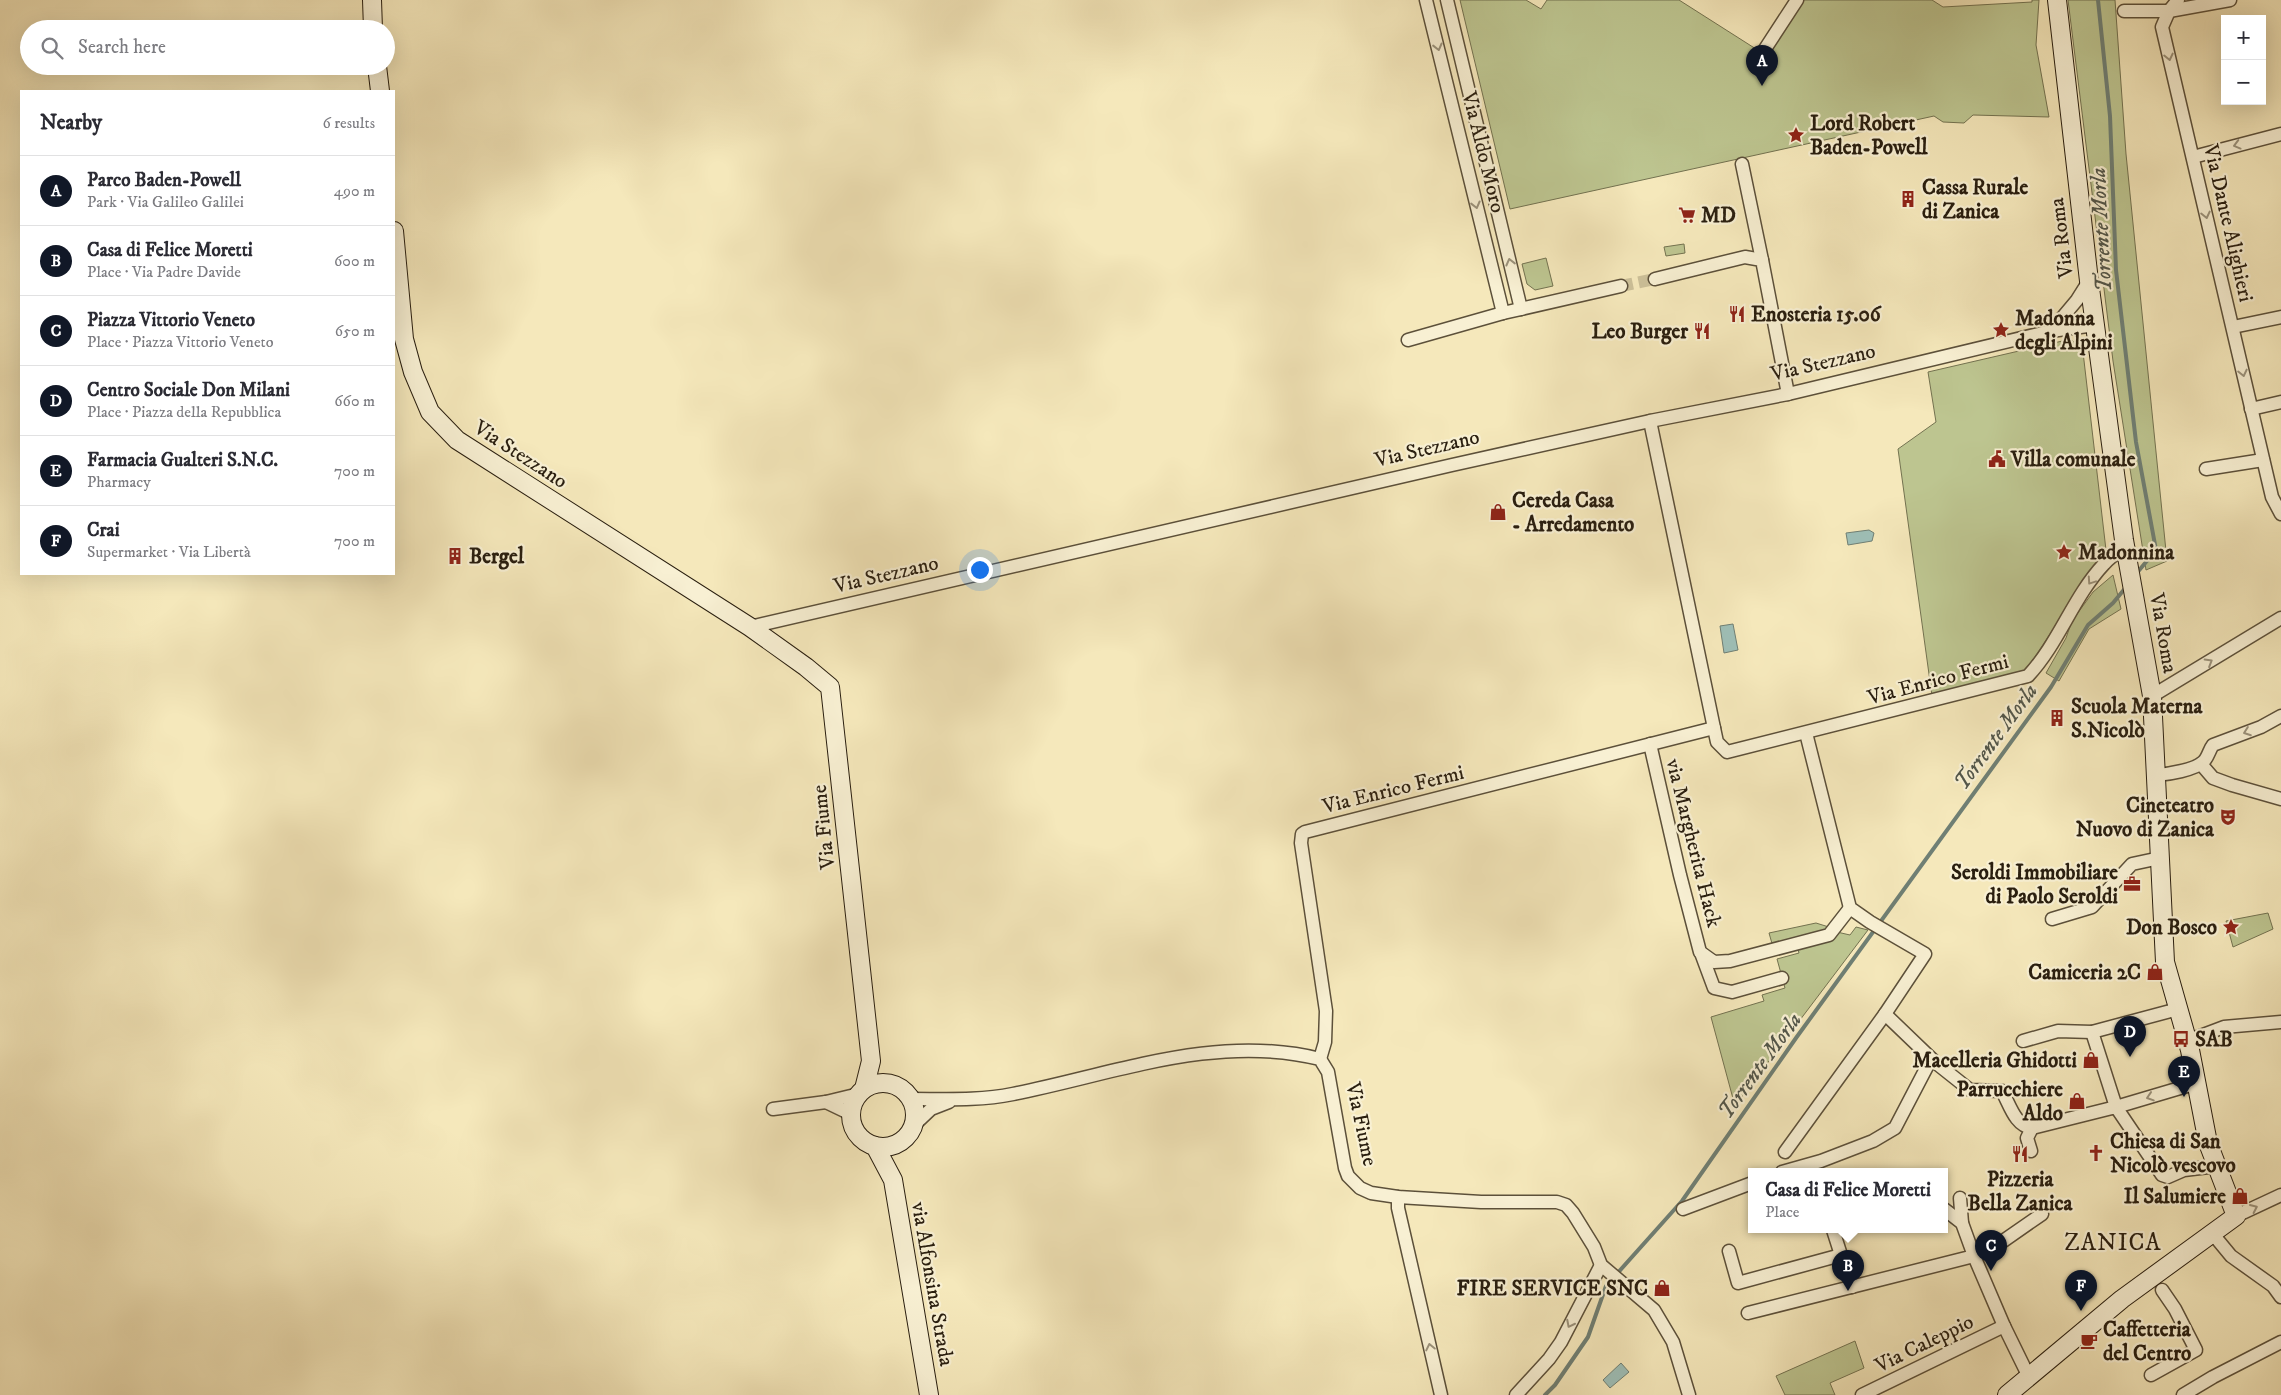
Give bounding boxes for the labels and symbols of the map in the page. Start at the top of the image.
one-way arrow [1432,43,1443,52]
pin: A [1746,45,1778,86]
one-way arrow [2163,53,2174,61]
street label: Via Aldo Moro [1455,88,1511,215]
place label: Lord Robert Baden-Powell [1810,111,1928,161]
place icon: Lord Robert Baden-Powell [1786,125,1806,145]
one-way arrow [2232,139,2241,150]
street label: Via Dante Alighieri [2197,141,2259,305]
water label: Torrente Morla [2085,167,2118,293]
place label: Cassa Rurale di Zanica [1922,175,2028,225]
building icon: Cassa Rurale di Zanica [1898,189,1918,209]
street label: Via Roma [2044,196,2080,281]
one-way arrow [1470,201,1481,210]
place label: MD [1701,203,1736,229]
supermarket icon: MD [1677,205,1697,225]
one-way arrow [2200,211,2211,220]
one-way arrow [1505,257,1516,266]
place label: Enosteria 15.06 [1751,302,1882,328]
restaurant icon: Enosteria 15.06 [1727,304,1747,324]
place label: Madonna degli Alpini [2015,306,2113,356]
place label: Leo Burger [1591,319,1689,345]
place icon: Madonna degli Alpini [1991,320,2011,340]
restaurant icon: Leo Burger [1692,321,1712,341]
street label: Via Stezzano [1767,338,1878,388]
one-way arrow [2237,369,2248,378]
street label: Via Stezzano [468,414,572,495]
street label: Via Stezzano [1371,424,1482,474]
place label: Villa comunale [2010,447,2136,473]
public building icon: Villa comunale [1987,449,2007,469]
place label: Cereda Casa - Arredamento [1512,488,1634,538]
shop icon: Cereda Casa - Arredamento [1488,502,1508,522]
place label: Madonnina [2078,540,2175,566]
place icon: Madonnina [2054,542,2074,562]
place label: Bergel [469,544,525,570]
building icon: Bergel [445,546,465,566]
street label: Via Stezzano [830,550,941,600]
your location [967,557,993,583]
one-way arrow [2088,575,2097,584]
street label: Via Roma [2143,590,2183,675]
street label: Via Enrico Fermi [1864,649,2012,712]
one-way arrow [2203,658,2212,668]
water label: Torrente Morla [1949,679,2044,795]
place label: Scuola Materna S.Nicolò [2071,694,2203,744]
building icon: Scuola Materna S.Nicolò [2047,708,2067,728]
one-way arrow [2244,726,2252,736]
street label: via Margherita Hack [1659,755,1727,931]
street label: Via Enrico Fermi [1319,760,1467,820]
street label: Via Fiume [807,783,841,871]
place label: Cineteatro Nuovo di Zanica [2076,793,2215,843]
theatre icon: Cineteatro Nuovo di Zanica [2218,807,2238,827]
place label: Seroldi Immobiliare di Paolo Seroldi [1951,860,2119,910]
office icon: Seroldi Immobiliare di Paolo Seroldi [2122,874,2142,894]
place label: Don Bosco [2126,915,2217,941]
place icon: Don Bosco [2221,917,2241,937]
place label: Camiceria 2C [2028,960,2141,986]
shop icon: Camiceria 2C [2145,962,2165,982]
water label: Torrente Morla [1713,1008,1808,1124]
pin: D [2114,1016,2146,1057]
place label: SAB [2195,1027,2233,1053]
bus stop icon: SAB [2171,1029,2191,1049]
place label: Macelleria Ghidotti [1913,1048,2078,1074]
shop icon: Macelleria Ghidotti [2081,1050,2101,1070]
pin: E [2168,1056,2200,1097]
place label: Parrucchiere Aldo [1956,1077,2063,1127]
street label: Via Fiume [1339,1079,1383,1169]
shop icon: Parrucchiere Aldo [2067,1091,2087,1111]
one-way arrow [2146,1091,2155,1101]
place label: Chiesa di San Nicolò vescovo [2110,1129,2236,1179]
church icon: Chiesa di San Nicolò vescovo [2086,1143,2106,1163]
restaurant icon: Pizzeria Bella Zanica [2010,1144,2030,1164]
place label: Pizzeria Bella Zanica [1968,1167,2073,1217]
place label: Il Salumiere [2124,1184,2226,1210]
shop icon: Il Salumiere [2230,1186,2250,1206]
street label: via Alfonsina Strada [905,1199,959,1368]
one-way arrow [2249,1204,2258,1215]
district label: ZANICA [2064,1228,2162,1258]
pin: C [1975,1230,2007,1271]
pin: B [1832,1250,1864,1291]
pin: F [2065,1270,2097,1311]
place label: FIRE SERVICE SNC [1457,1276,1648,1302]
shop icon: FIRE SERVICE SNC [1652,1278,1672,1298]
street label: Via Caleppio [1870,1309,1978,1379]
place label: Caffetteria del Centro [2103,1317,2192,1367]
one-way arrow [1566,1319,1576,1328]
cafe icon: Caffetteria del Centro [2079,1331,2099,1351]
one-way arrow [1426,1343,1436,1352]

